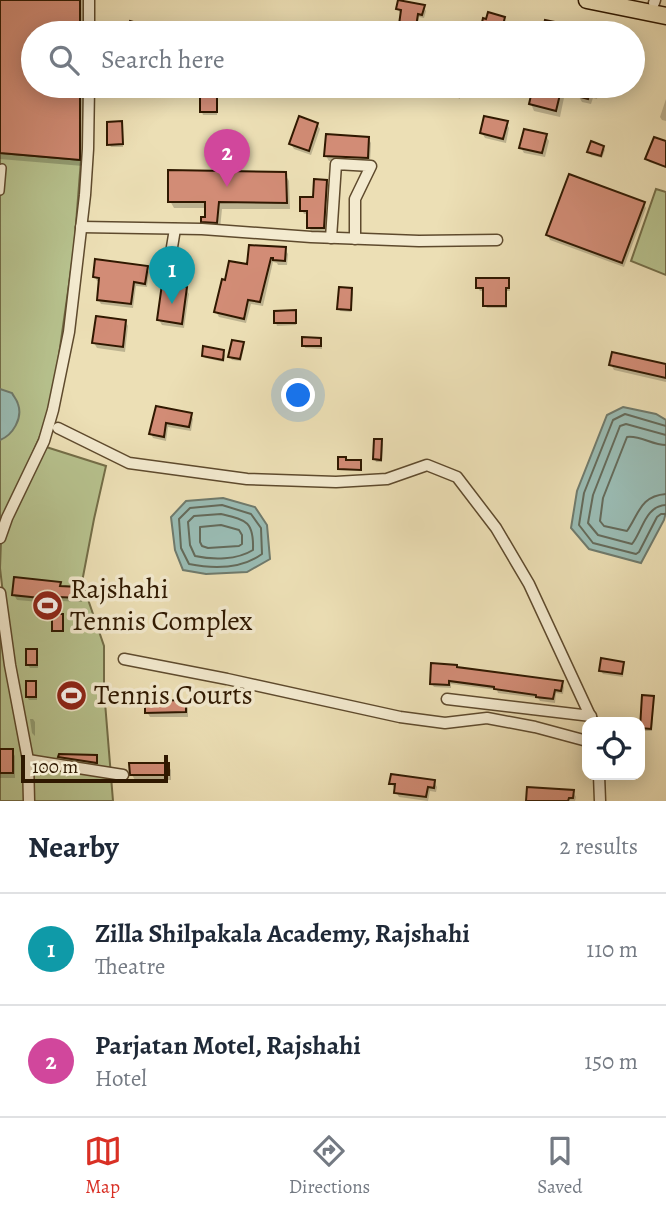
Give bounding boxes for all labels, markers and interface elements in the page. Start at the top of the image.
search box [21,21,645,98]
icon: search [45,41,83,79]
text: Search here [101,42,225,77]
pin: 2 [204,129,250,187]
pin: 1 [149,246,195,304]
your location [281,378,315,412]
place label: Rajshahi Tennis Complex [70,570,253,640]
sports icon: Rajshahi Tennis Complex [30,588,64,622]
place label: Tennis Courts [94,676,253,714]
sports icon: Tennis Courts [54,678,88,712]
map controls [582,717,645,780]
button: locate [582,717,645,780]
scale bar [21,752,168,784]
text: 100 m [32,754,78,780]
text: Nearby [28,827,119,867]
text: 2 results [560,831,638,862]
text: Zilla Shilpakala Academy, Rajshahi [95,916,470,951]
text: 1 [47,934,55,965]
text: 110 m [586,934,638,965]
text: Theatre [95,951,165,982]
text: Parjatan Motel, Rajshahi [95,1028,361,1063]
text: 2 [45,1046,57,1077]
text: 150 m [584,1046,638,1077]
text: Hotel [95,1063,147,1094]
tab: Map [84,1132,122,1200]
tab: Directions [289,1132,370,1200]
tab: Saved [537,1132,582,1200]

